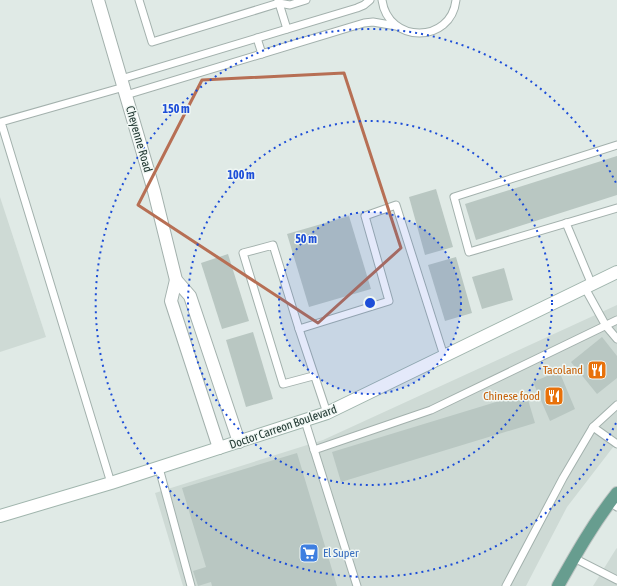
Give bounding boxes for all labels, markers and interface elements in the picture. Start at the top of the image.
text: 150 m [162,102,190,116]
street label: Cheyenne Road [123,104,155,174]
text: 100 m [227,168,255,182]
text: 50 m [295,232,317,246]
centre of rings [363,296,377,310]
restaurant icon: Tacoland [586,359,608,381]
place label: Tacoland [543,363,583,377]
restaurant icon: Chinese food [543,385,565,407]
place label: Chinese food [483,389,540,403]
street label: Doctor Carreon Boulevard [227,402,339,452]
supermarket icon: El Super [298,542,320,564]
place label: El Super [323,546,359,560]

